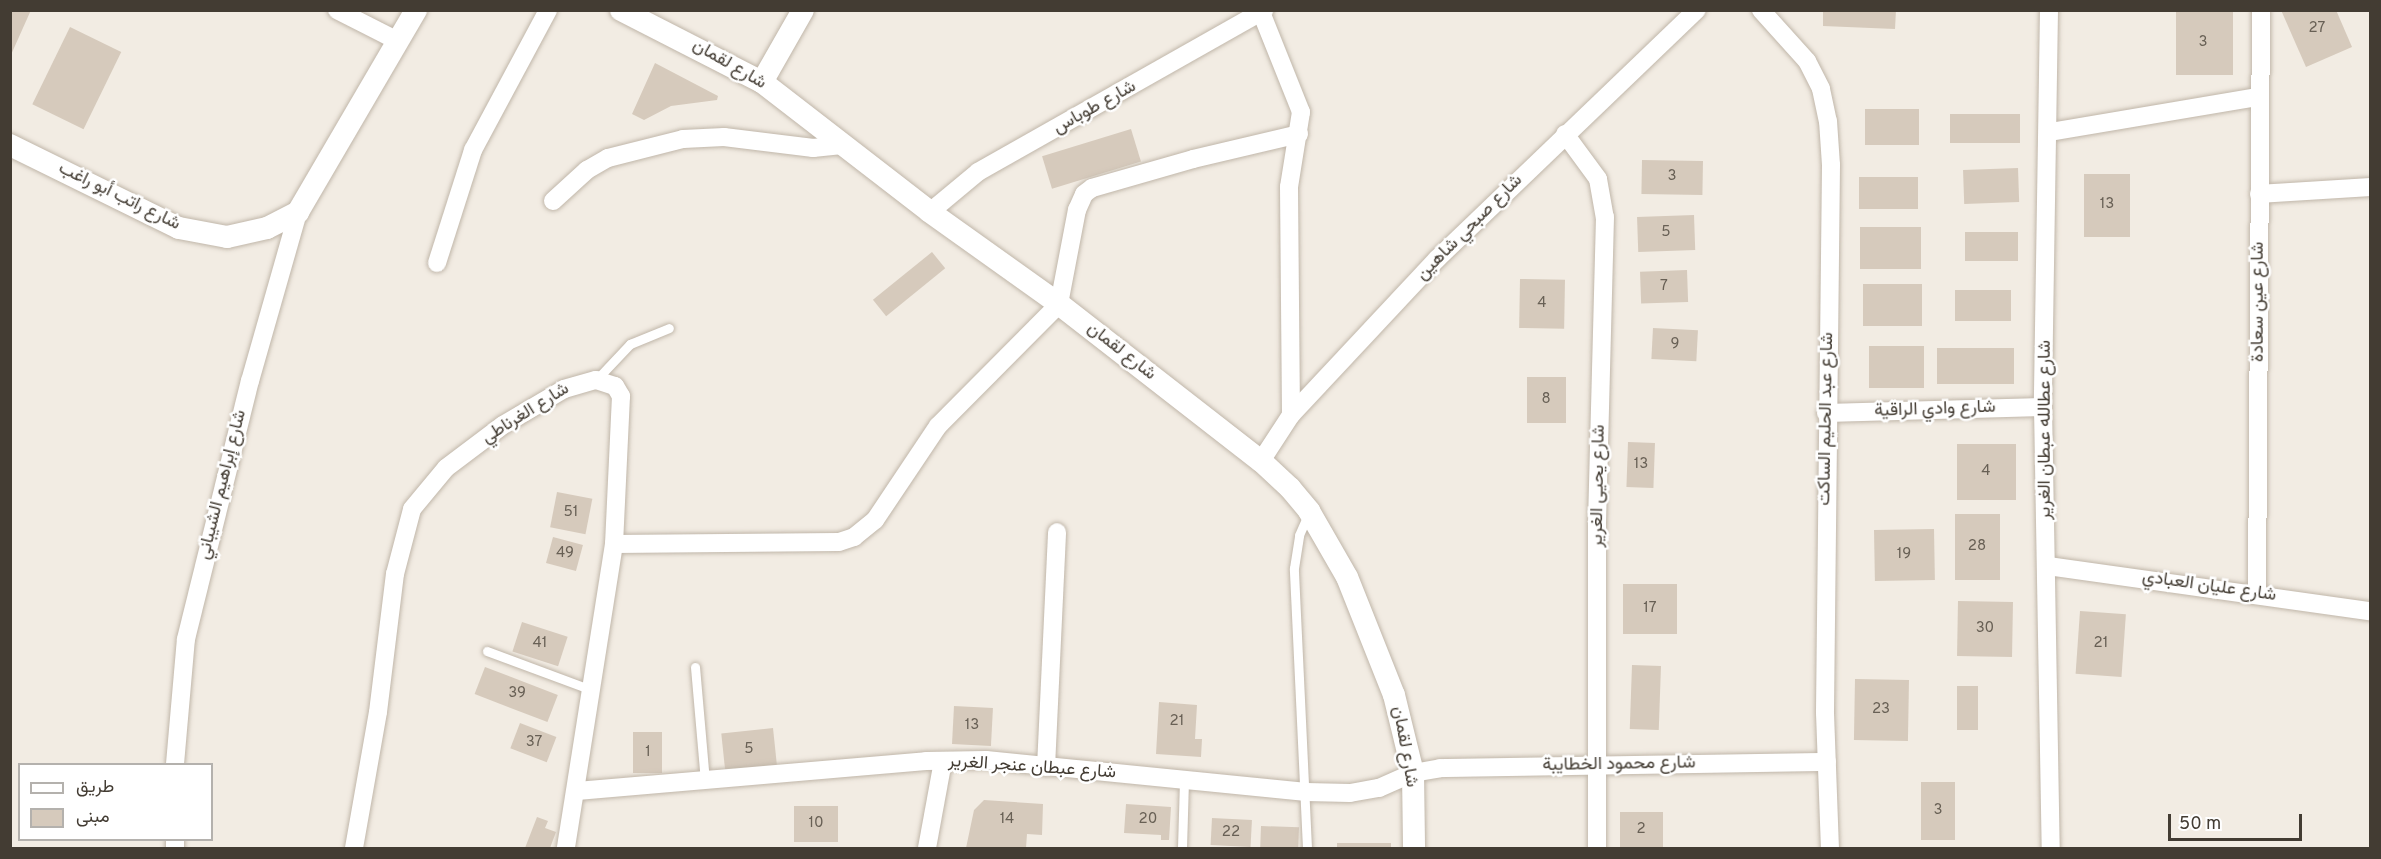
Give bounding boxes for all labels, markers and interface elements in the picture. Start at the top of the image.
house number: 27 [2309,20,2325,38]
house number: 3 [2198,34,2208,52]
street label: شارع لقمان [688,35,770,95]
street label: شارع طوباس [1050,76,1140,140]
street label: شارع راتب أبو راغب [55,158,183,236]
house number: 3 [1667,168,1677,186]
street label: شارع صبحي شاهين [1412,170,1528,286]
house number: 13 [2100,196,2114,214]
house number: 5 [1661,224,1671,242]
street label: شارع عين سعادة [2248,242,2270,362]
house number: 7 [1660,278,1668,296]
house number: 4 [1537,295,1547,313]
street label: شارع لقمان [1082,318,1160,386]
street label: شارع عبد الحليم الساكت [1815,332,1839,506]
house number: 9 [1671,336,1679,354]
street label: شارع عطالله عبطان الغرير [2035,340,2057,520]
street label: شارع الغرناطي [478,379,574,449]
house number: 8 [1541,391,1551,409]
street label: شارع وادي الراقية [1874,397,1996,423]
street label: شارع إبراهيم الشيباني [194,408,252,562]
street label: شارع يحيى الغرير [1587,424,1611,548]
house number: 13 [1634,456,1648,474]
house number: 4 [1981,463,1991,481]
house number: 51 [564,504,578,522]
house number: 28 [1968,538,1986,556]
house number: 49 [556,545,574,563]
house number: 19 [1897,546,1911,564]
street label: شارع عليان العبادي [2141,567,2277,607]
house number: 17 [1643,600,1657,618]
house number: 30 [1976,620,1994,638]
house number: 41 [533,635,547,653]
house number: 21 [2094,635,2108,653]
house number: 39 [508,685,526,703]
house number: 23 [1872,701,1890,719]
street label: شارع لقمان [1386,705,1422,789]
house number: 21 [1170,713,1184,731]
house number: 13 [965,717,979,735]
house number: 37 [526,734,542,752]
house number: 5 [744,741,754,759]
house number: 1 [645,744,651,762]
street label: شارع عبطان عنجر الغرير [947,751,1117,785]
street label: شارع محمود الخطايبة [1542,753,1696,777]
legend [18,763,213,841]
text: طريق [76,776,114,799]
house number: 3 [1933,802,1943,820]
scale bar [2171,802,2304,840]
text: مبنى [76,806,110,829]
house number: 14 [1000,811,1014,829]
house number: 20 [1139,811,1157,829]
text: 50 m [2179,813,2221,836]
house number: 10 [808,815,824,833]
house number: 2 [1636,821,1646,839]
house number: 22 [1222,824,1240,842]

